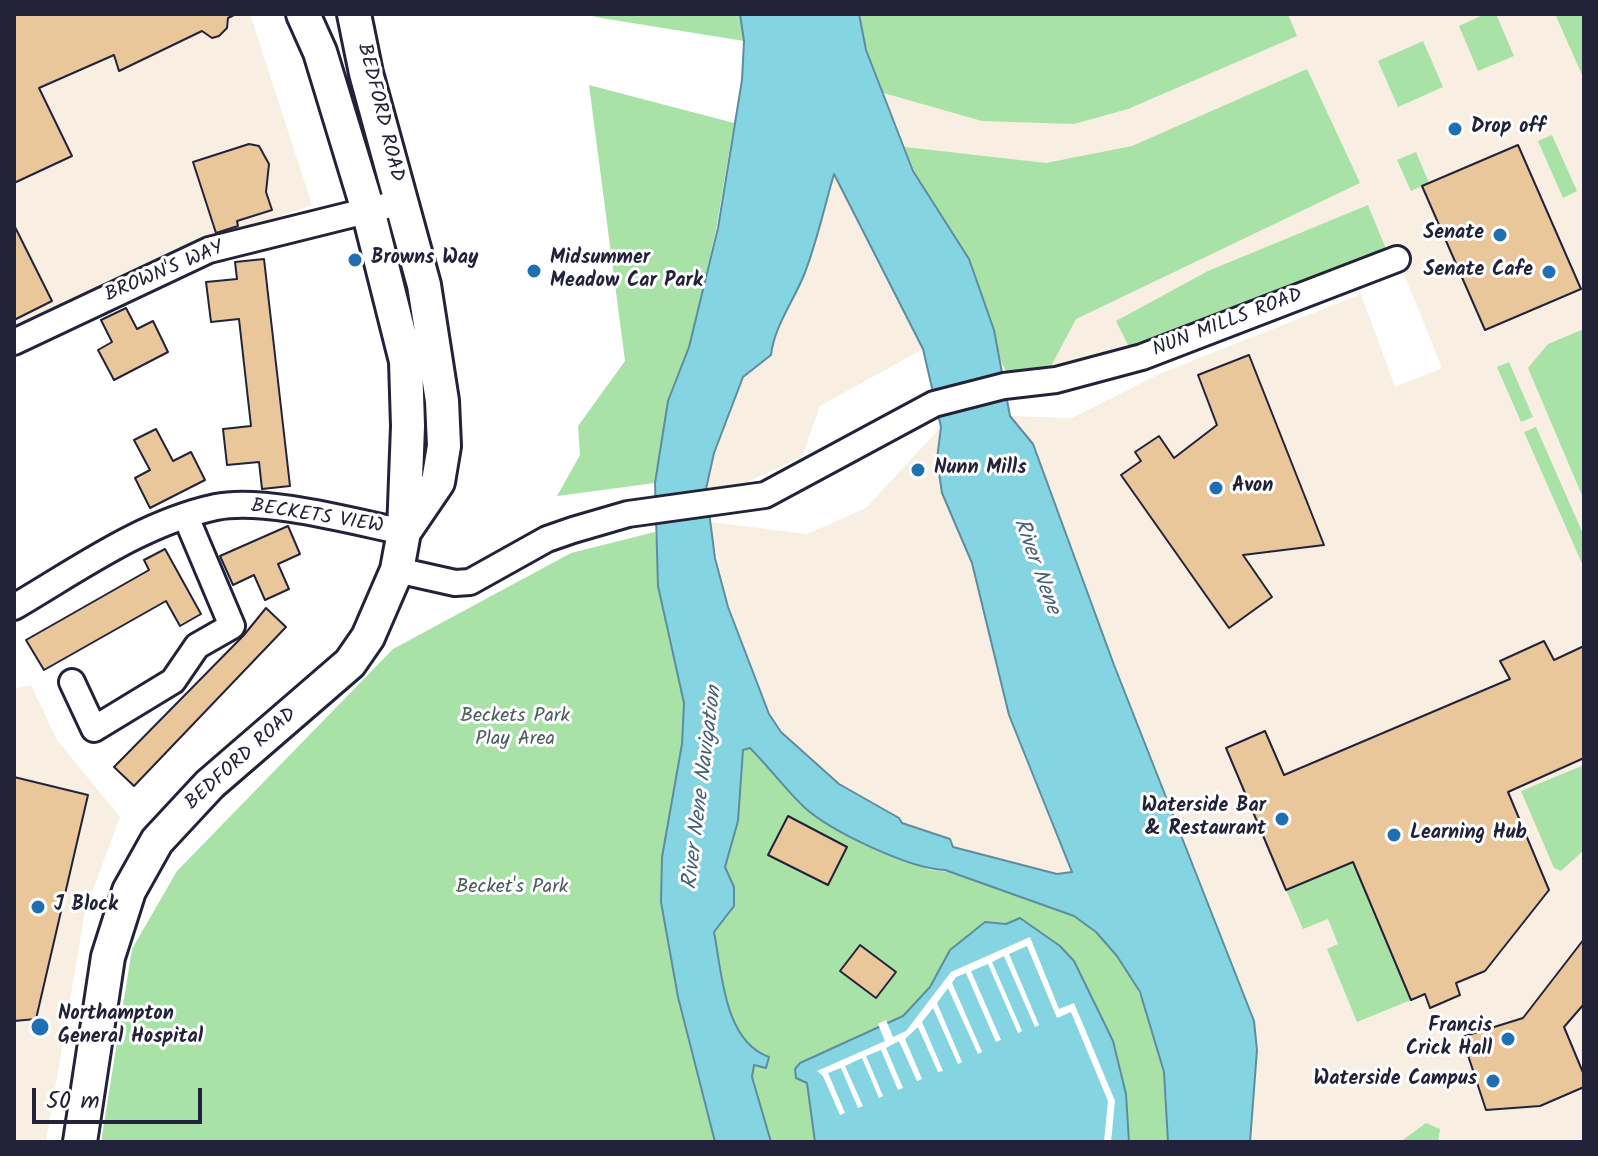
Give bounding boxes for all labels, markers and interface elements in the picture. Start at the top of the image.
street label: BEDFORD ROAD [350,41,408,185]
place label: Drop off [1471,117,1546,141]
marker: Drop off [1446,120,1464,138]
place label: Senate [1423,223,1484,247]
marker: Senate [1491,226,1509,244]
street label: BROWN'S WAY [102,237,228,309]
place label: Browns Way [371,248,478,272]
place label: Midsummer Meadow Car Park [550,248,703,295]
marker: Browns Way [346,251,364,269]
place label: Senate Cafe [1423,260,1533,284]
marker: Midsummer Meadow Car Park [525,262,543,280]
marker: Senate Cafe [1540,263,1558,281]
street label: NUN MILLS ROAD [1150,284,1306,364]
place label: Nunn Mills [934,458,1026,482]
marker: Nunn Mills [909,461,927,479]
place label: Avon [1232,476,1273,500]
marker: Avon [1207,479,1225,497]
street label: BECKETS VIEW [249,496,385,540]
water label: River Nene [1006,516,1064,618]
water label: River Nene Navigation [678,685,730,891]
street label: BEDFORD ROAD [181,704,303,816]
park label: Beckets Park Play Area [460,706,570,753]
place label: Waterside Bar & Restaurant [1141,796,1266,843]
marker: Waterside Bar & Restaurant [1273,810,1291,828]
place label: Learning Hub [1410,823,1527,847]
marker: Learning Hub [1385,826,1403,844]
park label: Becket's Park [456,877,568,901]
place label: J Block [54,895,118,919]
marker: J Block [29,898,47,916]
place label: Northampton General Hospital [58,1004,203,1051]
marker: Northampton General Hospital [29,1016,51,1038]
place label: Francis Crick Hall [1406,1016,1492,1063]
marker: Francis Crick Hall [1499,1030,1517,1048]
place label: Waterside Campus [1314,1069,1477,1093]
scale bar [36,1072,206,1122]
marker: Waterside Campus [1484,1072,1502,1090]
text: 50 m [46,1082,100,1121]

